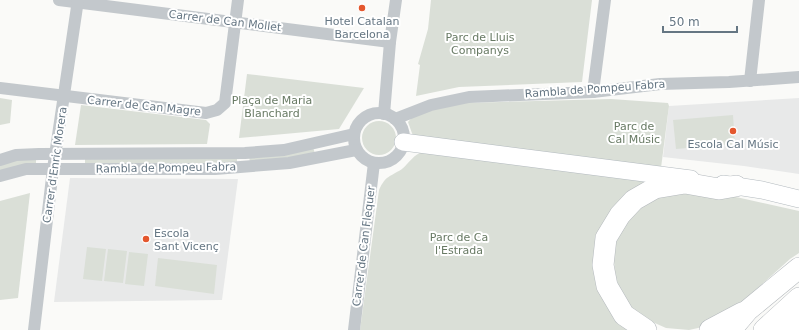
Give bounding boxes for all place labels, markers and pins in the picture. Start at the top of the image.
marker: Hotel Catalan Barcelona [357,3,367,13]
place label: Hotel Catalan Barcelona [325,15,399,41]
marker: Escola Cal Músic [728,126,738,136]
place label: Escola Cal Músic [687,138,779,151]
place label: Escola Sant Vicenç [154,227,219,253]
marker: Escola Sant Vicenç [141,234,151,244]

